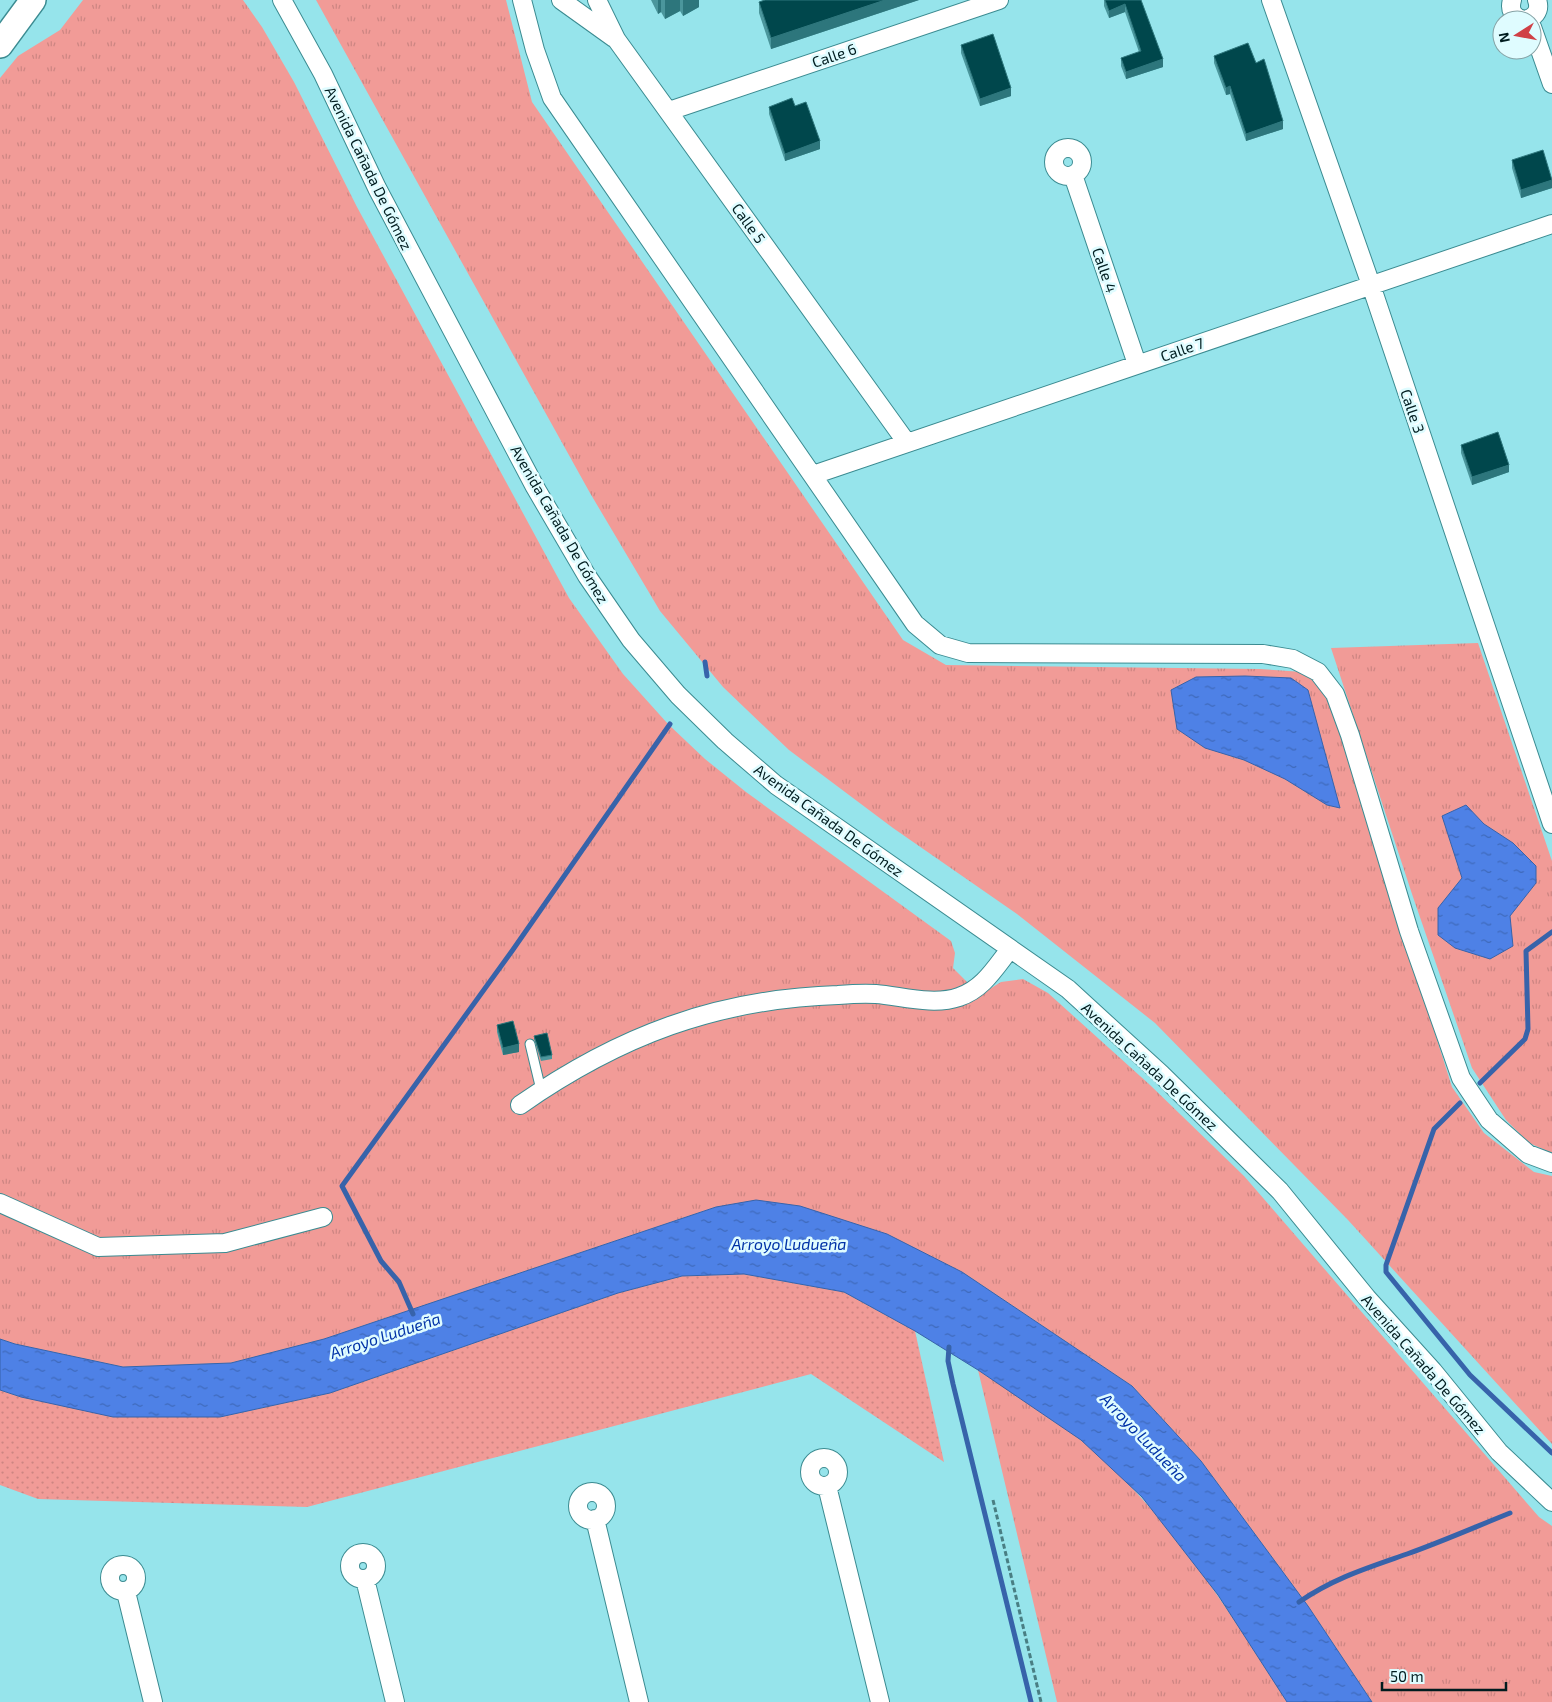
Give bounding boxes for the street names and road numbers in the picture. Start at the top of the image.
street label: Calle 6 [809,39,859,71]
street label: Avenida Cañada De Gómez [322,83,416,253]
street label: Calle 5 [728,199,770,247]
street label: Calle 4 [1089,245,1121,295]
street label: Calle 7 [1158,333,1206,365]
street label: Calle 3 [1397,387,1429,435]
street label: Avenida Cañada De Gómez [507,442,613,606]
street label: Avenida Cañada De Gómez [751,760,907,880]
street label: Avenida Cañada De Gómez [1078,998,1222,1134]
street label: Avenida Cañada De Gómez [1358,1290,1490,1438]

